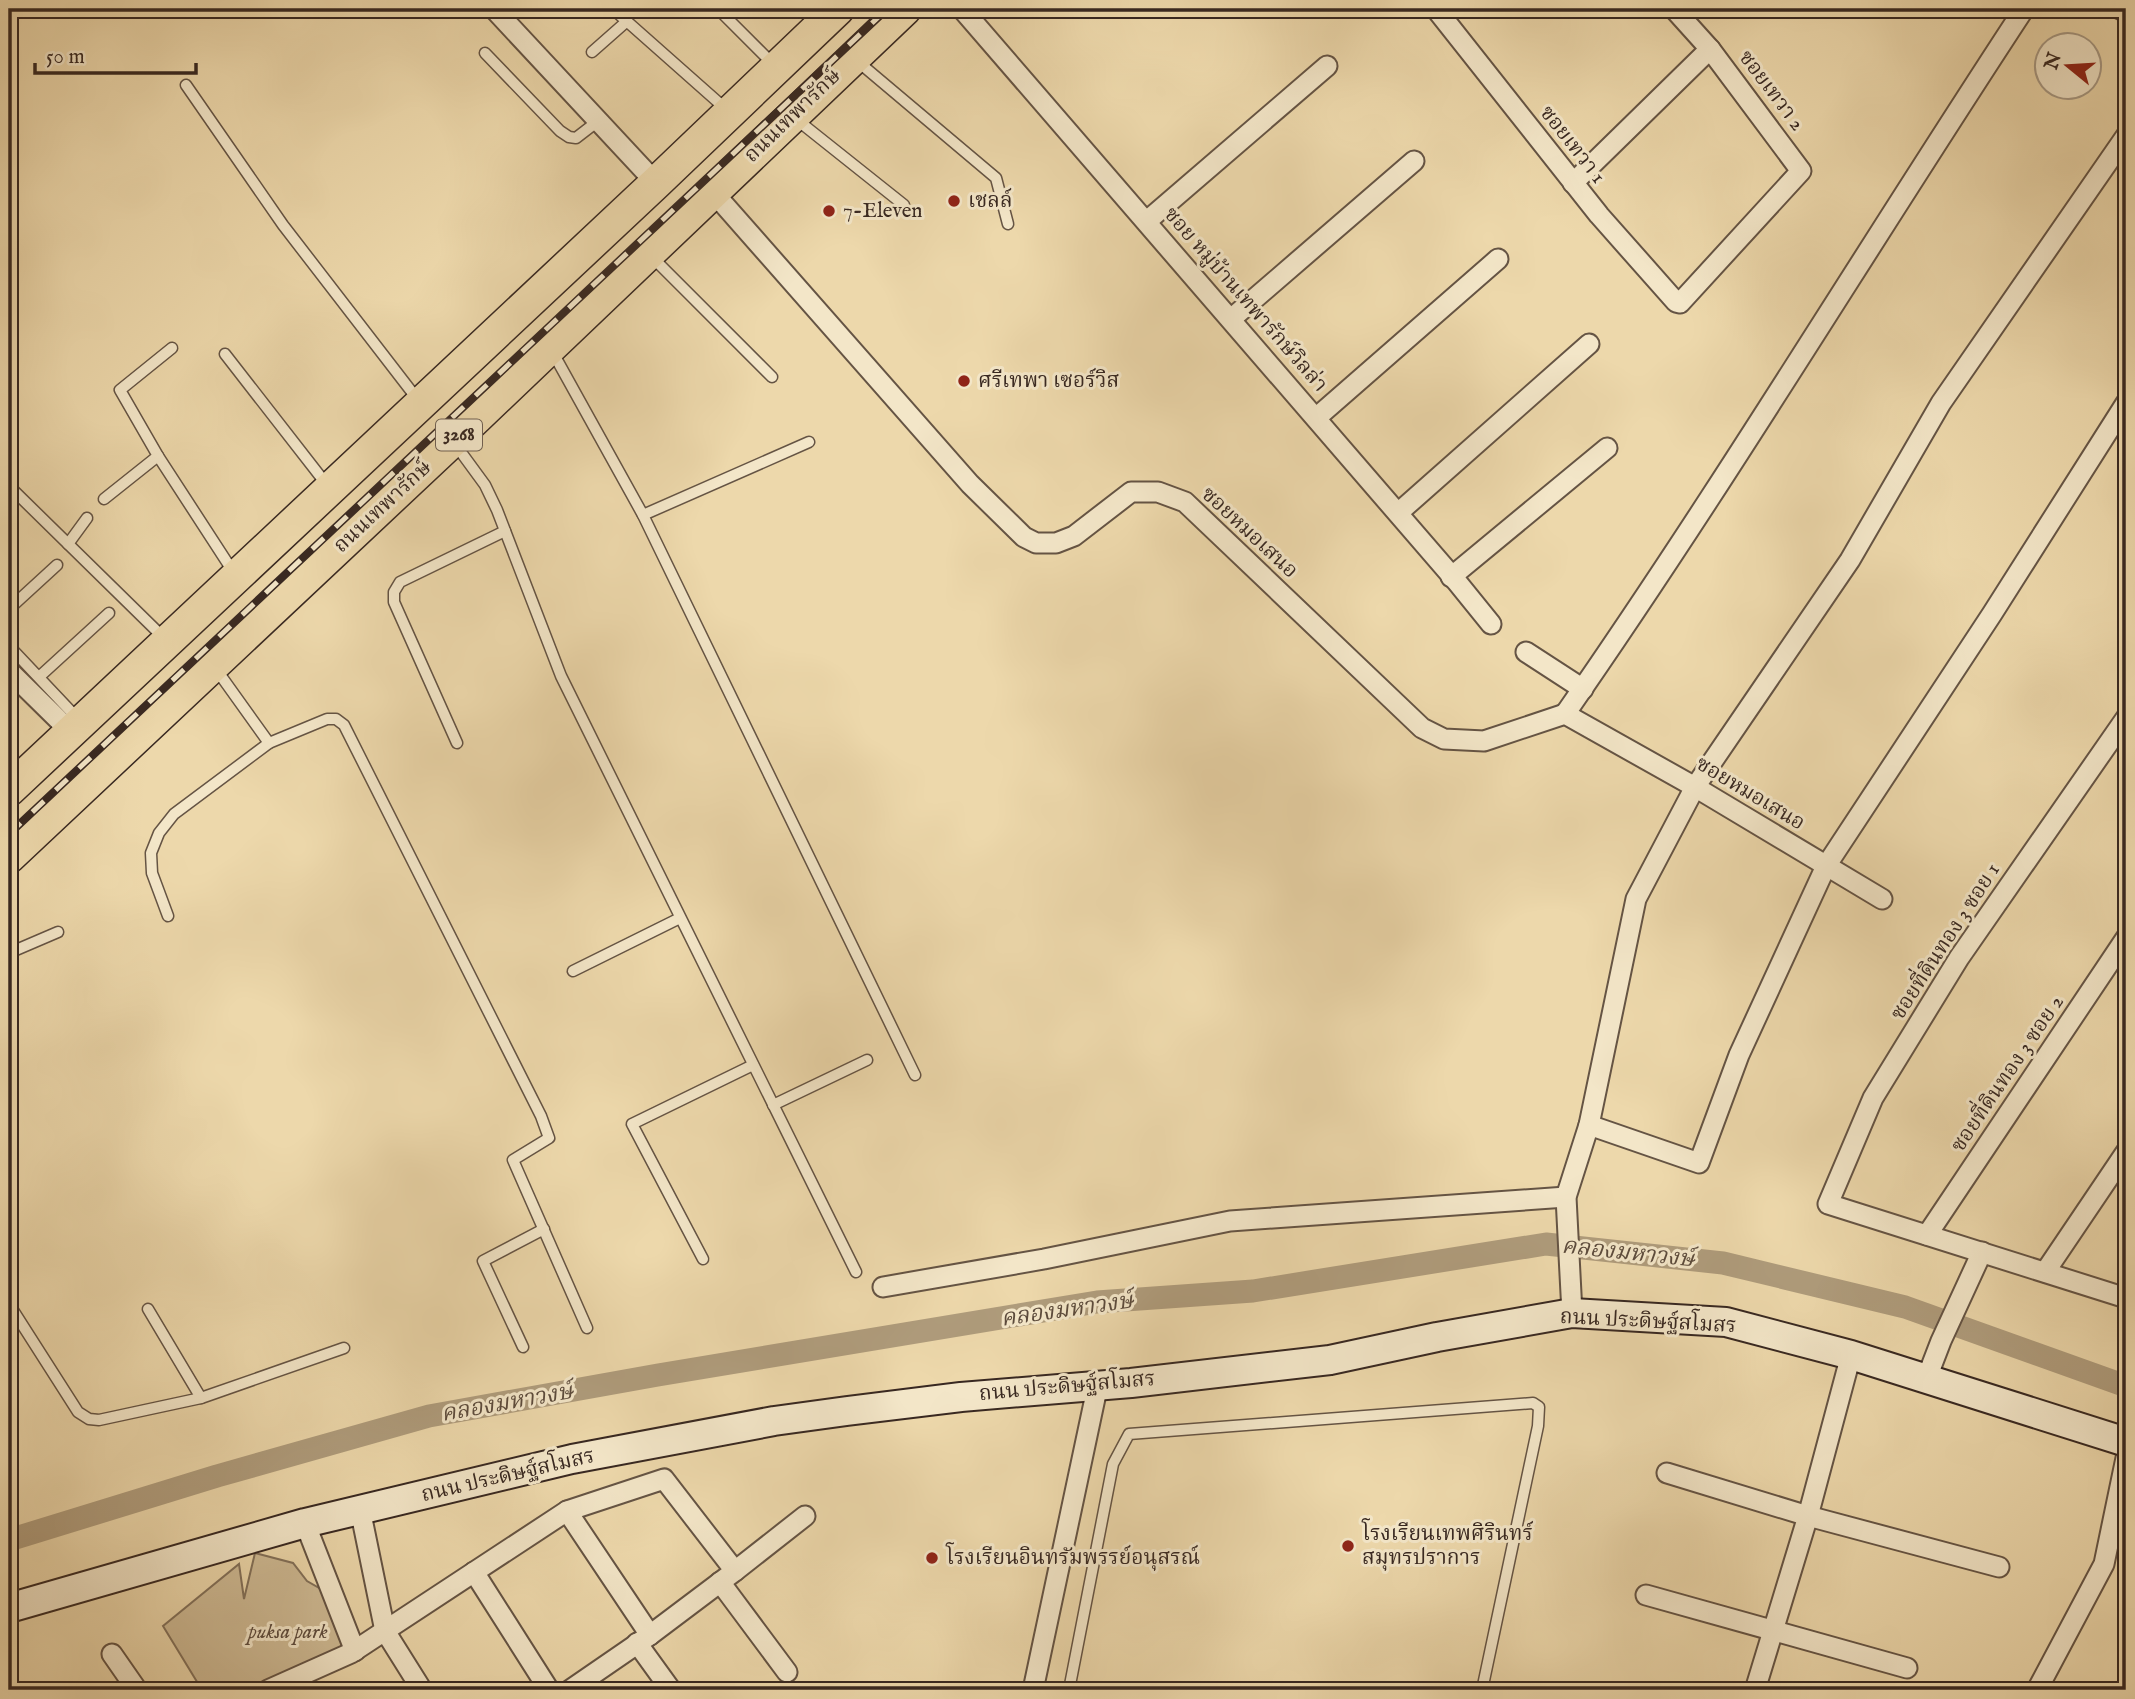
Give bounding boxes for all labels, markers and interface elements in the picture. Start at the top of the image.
scale bar [35,32,196,76]
north arrow [2034,32,2104,102]
text: 50 m [46,44,85,71]
street label: ซอยเทวา 2 [1732,45,1810,137]
text: N [2039,49,2068,74]
street label: ถนนเทพารักษ์ [738,62,848,169]
street label: ซอยเทวา 1 [1533,100,1611,190]
place label: เชลล์ [968,187,1013,215]
marker: เชลล์ [946,193,962,209]
place label: 7-Eleven [843,198,922,225]
street label: ซอย หมู่บ้านเทพารักษ์วิลล่า [1157,201,1334,398]
marker: 7-Eleven [821,203,837,219]
place label: ศรีเทพา เซอร์วิส [978,367,1119,395]
marker: ศรีเทพา เซอร์วิส [956,373,972,389]
road number: 3268 [436,420,482,450]
street label: ถนนเทพารักษ์ [328,454,438,559]
street label: ซอยหมอเสนอ [1195,481,1303,585]
street label: ซอยหมอเสนอ [1690,751,1810,837]
street label: ซอยที่ดินทอง 3 ซอย 1 [1882,856,2007,1026]
street label: ซอยที่ดินทอง 3 ซอย 2 [1942,988,2071,1158]
water label: คลองมหาวงษ์ [1560,1232,1699,1275]
water label: คลองมหาวงษ์ [999,1286,1138,1334]
street label: ถนน ประดิษฐ์สโมสร [1559,1301,1737,1340]
street label: ถนน ประดิษฐ์สโมสร [977,1363,1156,1408]
water label: คลองมหาวงษ์ [439,1377,578,1429]
street label: ถนน ประดิษฐ์สโมสร [418,1440,597,1509]
place label: โรงเรียนเทพศิรินทร์ สมุทรปราการ [1361,1518,1534,1572]
marker: โรงเรียนเทพศิรินทร์ สมุทรปราการ [1340,1538,1356,1554]
place label: โรงเรียนอินทรัมพรรย์อนุสรณ์ [945,1542,1200,1572]
marker: โรงเรียนอินทรัมพรรย์อนุสรณ์ [924,1550,940,1566]
park label: puksa park [244,1619,328,1646]

